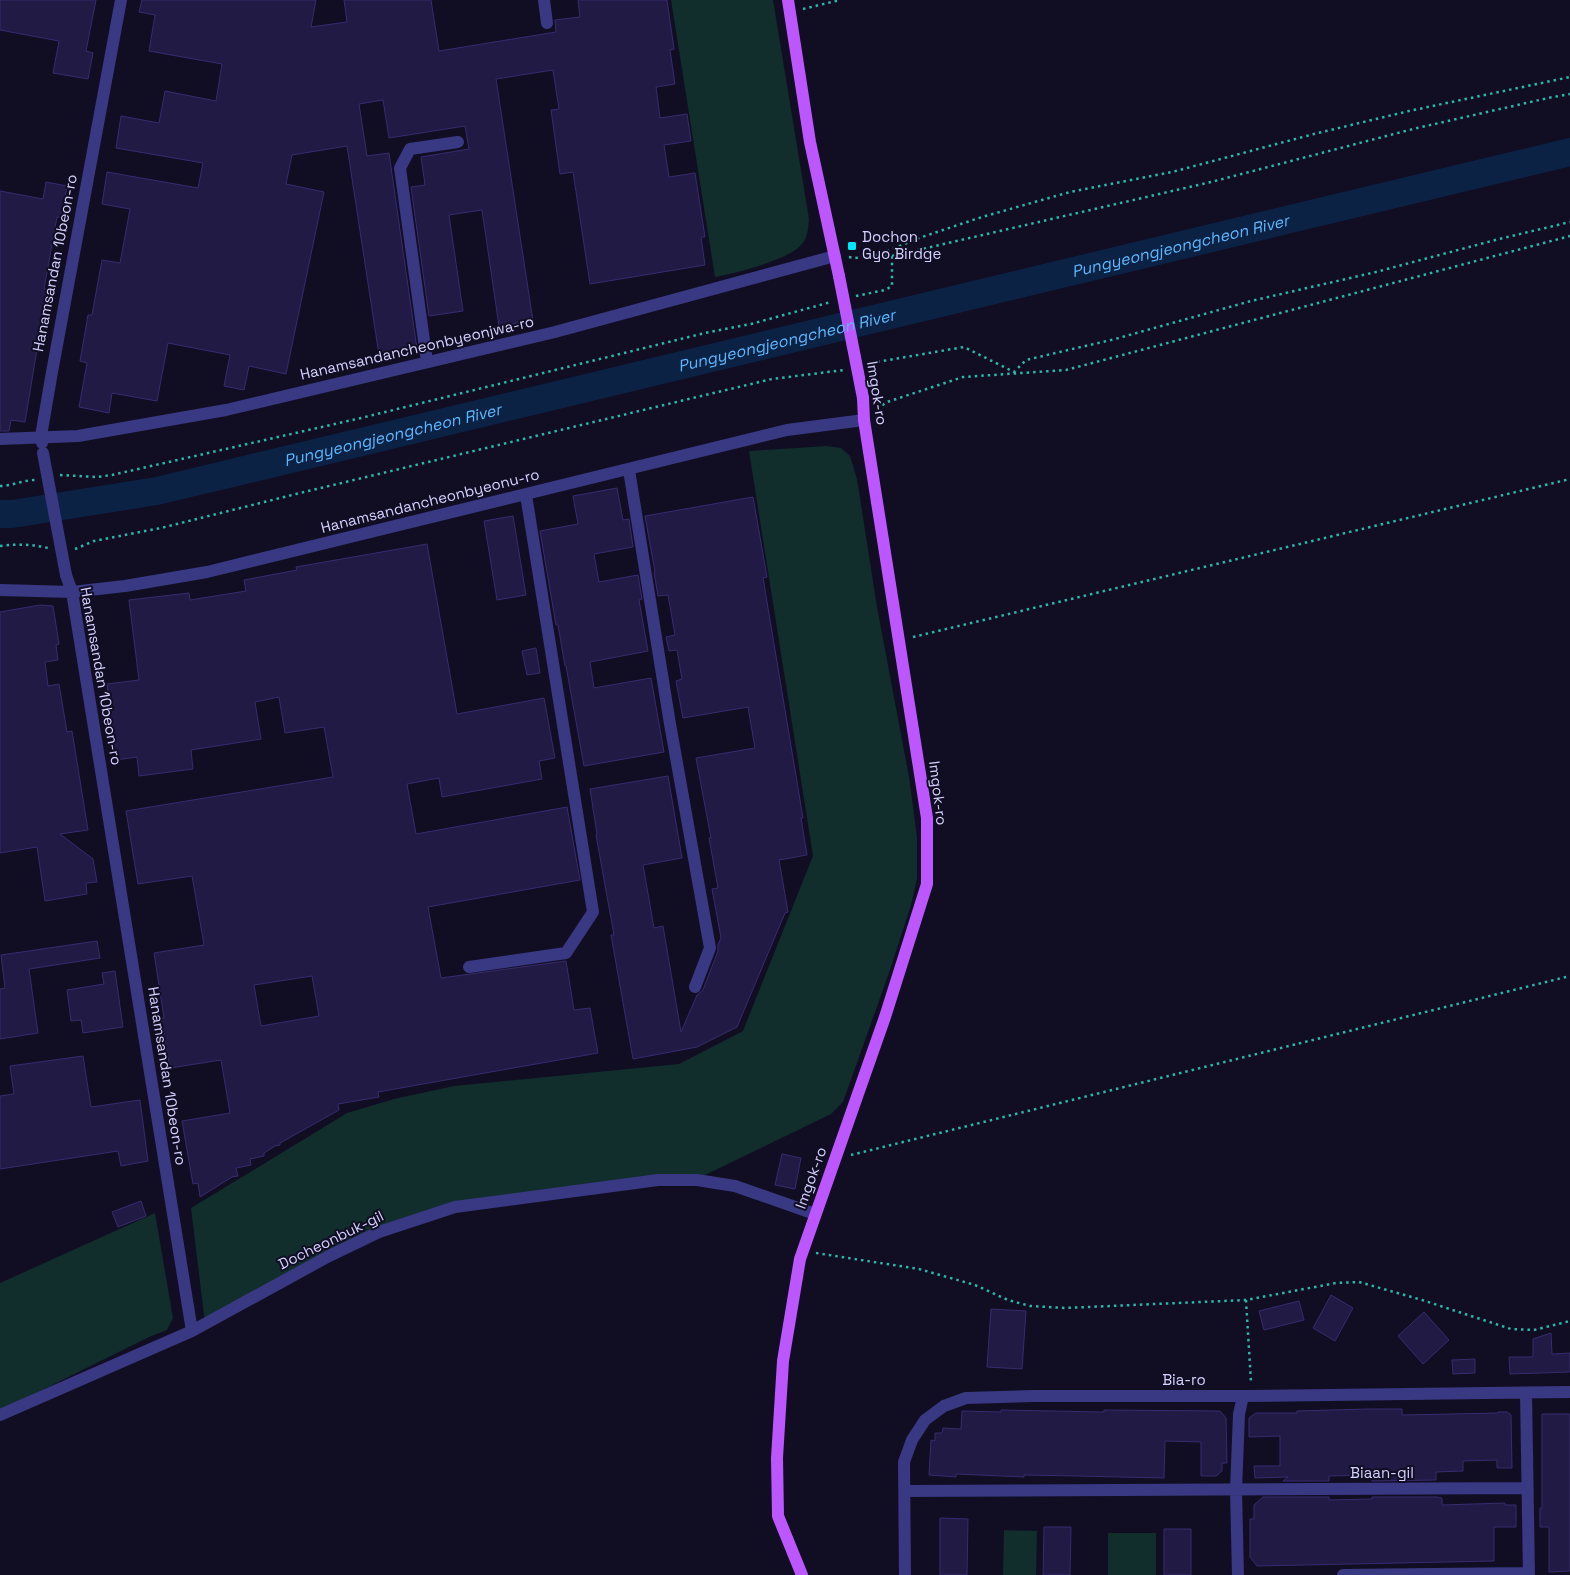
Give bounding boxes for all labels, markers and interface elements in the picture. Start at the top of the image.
street label: Hanamsandan 10beon-ro [28,172,81,353]
water label: Pungyeongjeongcheon River [1070,209,1293,282]
place label: Dochon Gyo Birdge [862,227,941,263]
marker: Dochon Gyo Birdge [846,240,858,252]
water label: Pungyeongjeongcheon River [676,304,899,377]
street label: Hanamsandancheonbyeonjwa-ro [298,311,536,384]
street label: Imgok-ro [863,360,892,426]
water label: Pungyeongjeongcheon River [282,398,505,471]
street label: Hanamsandancheonbyeonu-ro [319,464,541,537]
street label: Hanamsandan 10beon-ro [76,585,127,766]
street label: Imgok-ro [925,760,952,826]
street label: Hanamsandan 10beon-ro [144,985,191,1167]
street label: Imgok-ro [791,1144,831,1211]
street label: Docheonbuk-gil [275,1206,387,1273]
street label: Bia-ro [1162,1370,1206,1389]
street label: Biaan-gil [1350,1463,1414,1482]

